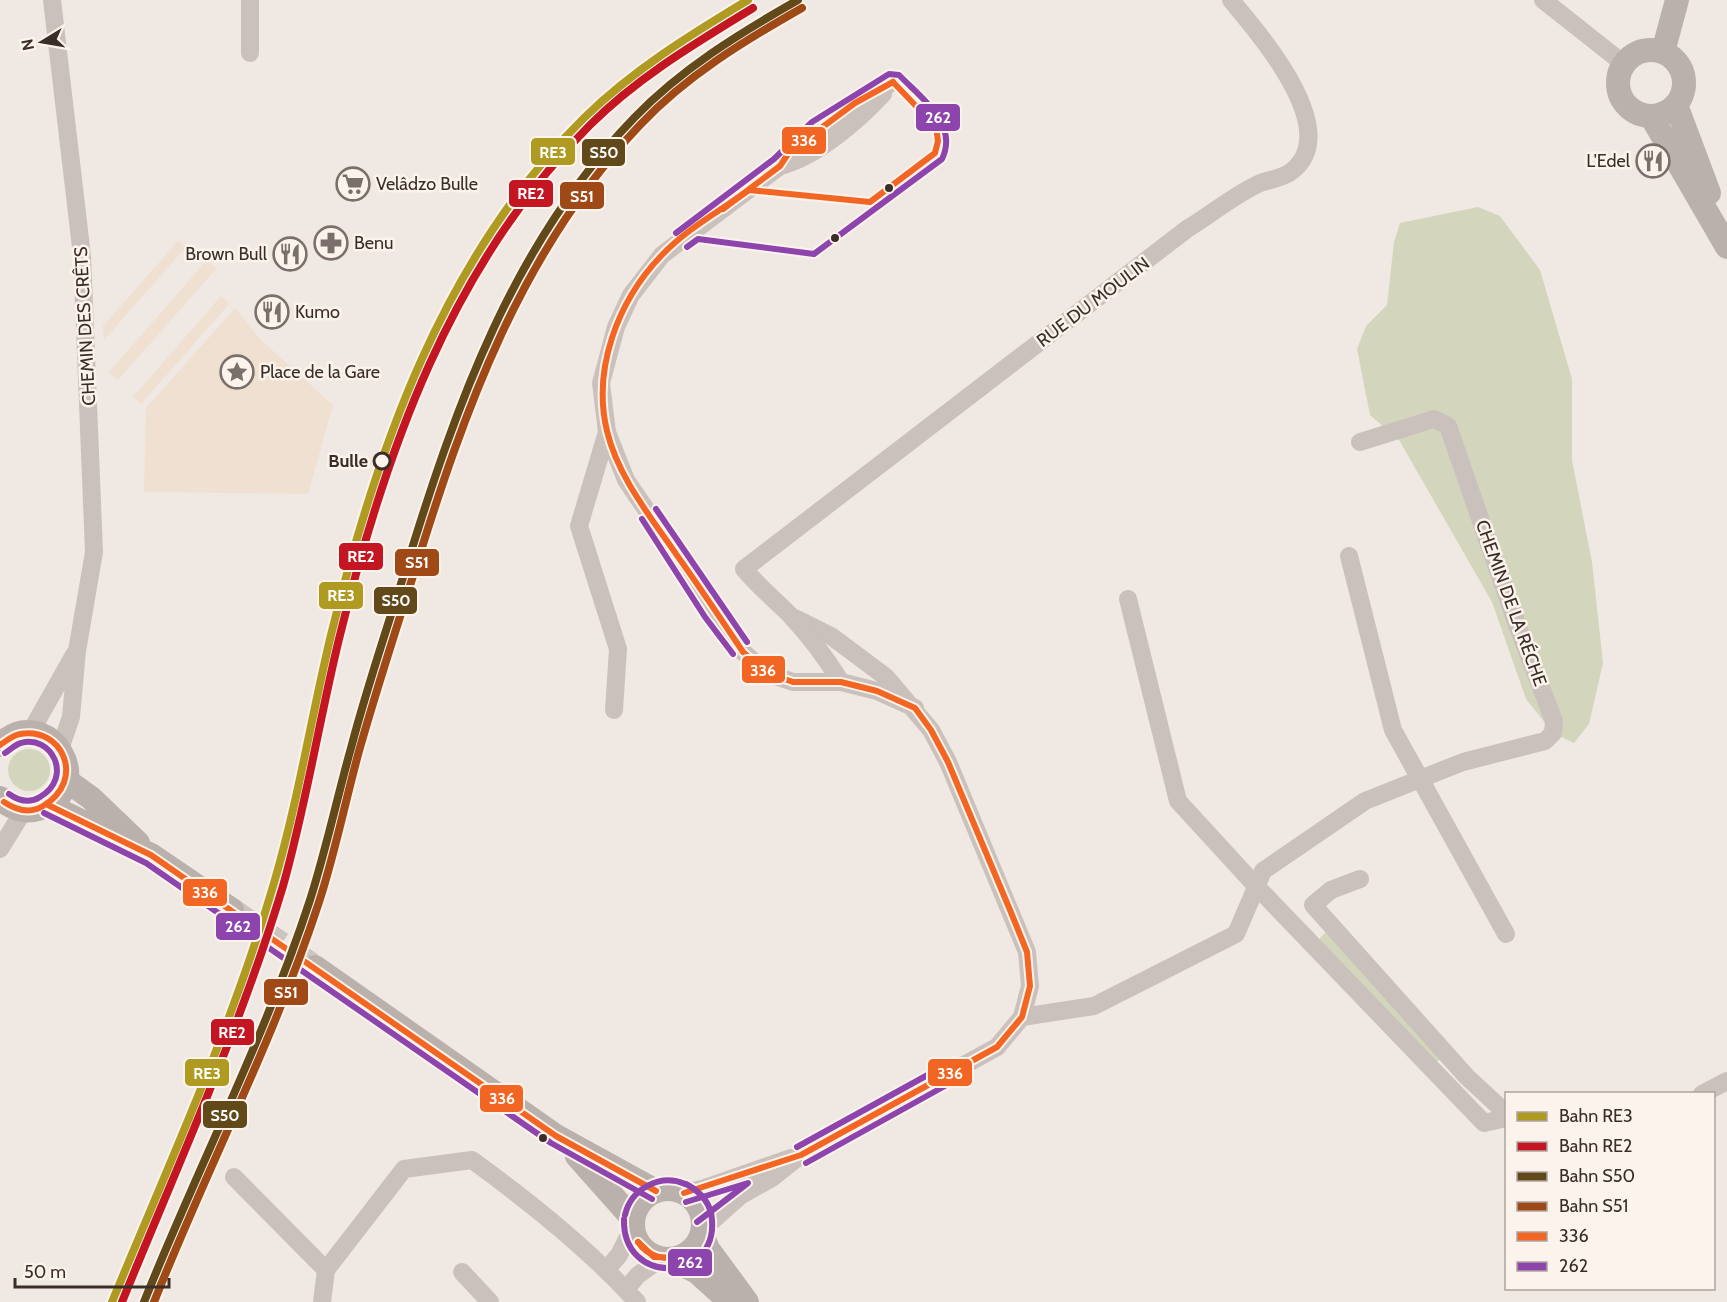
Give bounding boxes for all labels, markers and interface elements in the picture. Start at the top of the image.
north arrow [12,12,72,72]
text: N [17,37,38,52]
line badge: 262 [915,103,961,132]
text: 262 [925,108,951,127]
line badge: 336 [781,126,827,155]
text: 336 [791,131,817,150]
line badge: RE3 [530,137,576,166]
line badge: S50 [581,138,626,167]
text: RE3 [539,143,567,162]
text: S50 [589,143,619,162]
restaurant icon: L'Edel [1635,143,1671,179]
place label: L'Edel [1586,150,1631,172]
supermarket icon: Velâdzo Bulle [335,166,371,202]
place label: Velâdzo Bulle [376,173,478,195]
line badge: RE2 [508,179,554,208]
line badge: S51 [559,181,605,210]
unlabelled marker [883,182,895,194]
text: RE2 [517,184,545,203]
text: S51 [570,187,594,206]
pharmacy icon: Benu [313,225,349,261]
place label: Benu [354,232,393,254]
unlabelled marker [829,232,841,244]
restaurant icon: Brown Bull [272,236,308,272]
place label: Brown Bull [185,243,268,265]
street label: CHEMIN DES CRÊTS [70,246,100,406]
street label: RUE DU MOULIN [1032,252,1154,352]
restaurant icon: Kumo [254,294,290,330]
place label: Kumo [295,301,340,323]
place icon: Place de la Gare [219,354,255,390]
place label: Place de la Gare [260,361,380,383]
place label: Bulle [328,450,368,472]
marker: Bulle [373,452,391,470]
street label: CHEMIN DE LA RÉCHE [1471,517,1551,689]
line badge: RE2 [338,542,384,571]
text: RE2 [347,547,375,566]
line badge: S51 [394,548,440,577]
text: S51 [405,553,429,572]
line badge: RE3 [318,581,364,610]
text: RE3 [327,586,355,605]
line badge: S50 [373,586,418,615]
text: S50 [381,591,411,610]
line badge: 336 [741,655,786,684]
text: 336 [750,661,776,680]
line badge: 336 [182,878,228,907]
text: 336 [192,883,218,902]
line badge: 262 [215,912,261,941]
text: 262 [225,917,251,936]
line badge: S51 [263,978,309,1006]
text: S51 [274,983,298,1002]
line badge: RE2 [210,1018,255,1046]
text: RE2 [218,1023,246,1042]
line badge: RE3 [184,1058,230,1087]
line badge: 336 [927,1058,973,1087]
text: RE3 [193,1064,221,1083]
text: 336 [937,1064,963,1083]
line badge: 336 [479,1084,524,1113]
text: 336 [489,1089,515,1108]
legend [1505,1092,1715,1290]
line badge: S50 [202,1100,248,1129]
text: Bahn RE3 [1559,1105,1633,1127]
text: S50 [210,1106,240,1125]
unlabelled marker [537,1132,549,1144]
text: Bahn RE2 [1559,1135,1633,1157]
text: Bahn S50 [1559,1165,1635,1187]
text: Bahn S51 [1559,1195,1628,1217]
text: 336 [1559,1225,1589,1247]
line badge: 262 [667,1248,713,1277]
scale bar [15,1251,170,1289]
text: 262 [677,1253,703,1272]
text: 262 [1559,1255,1588,1277]
text: 50 m [24,1261,66,1283]

